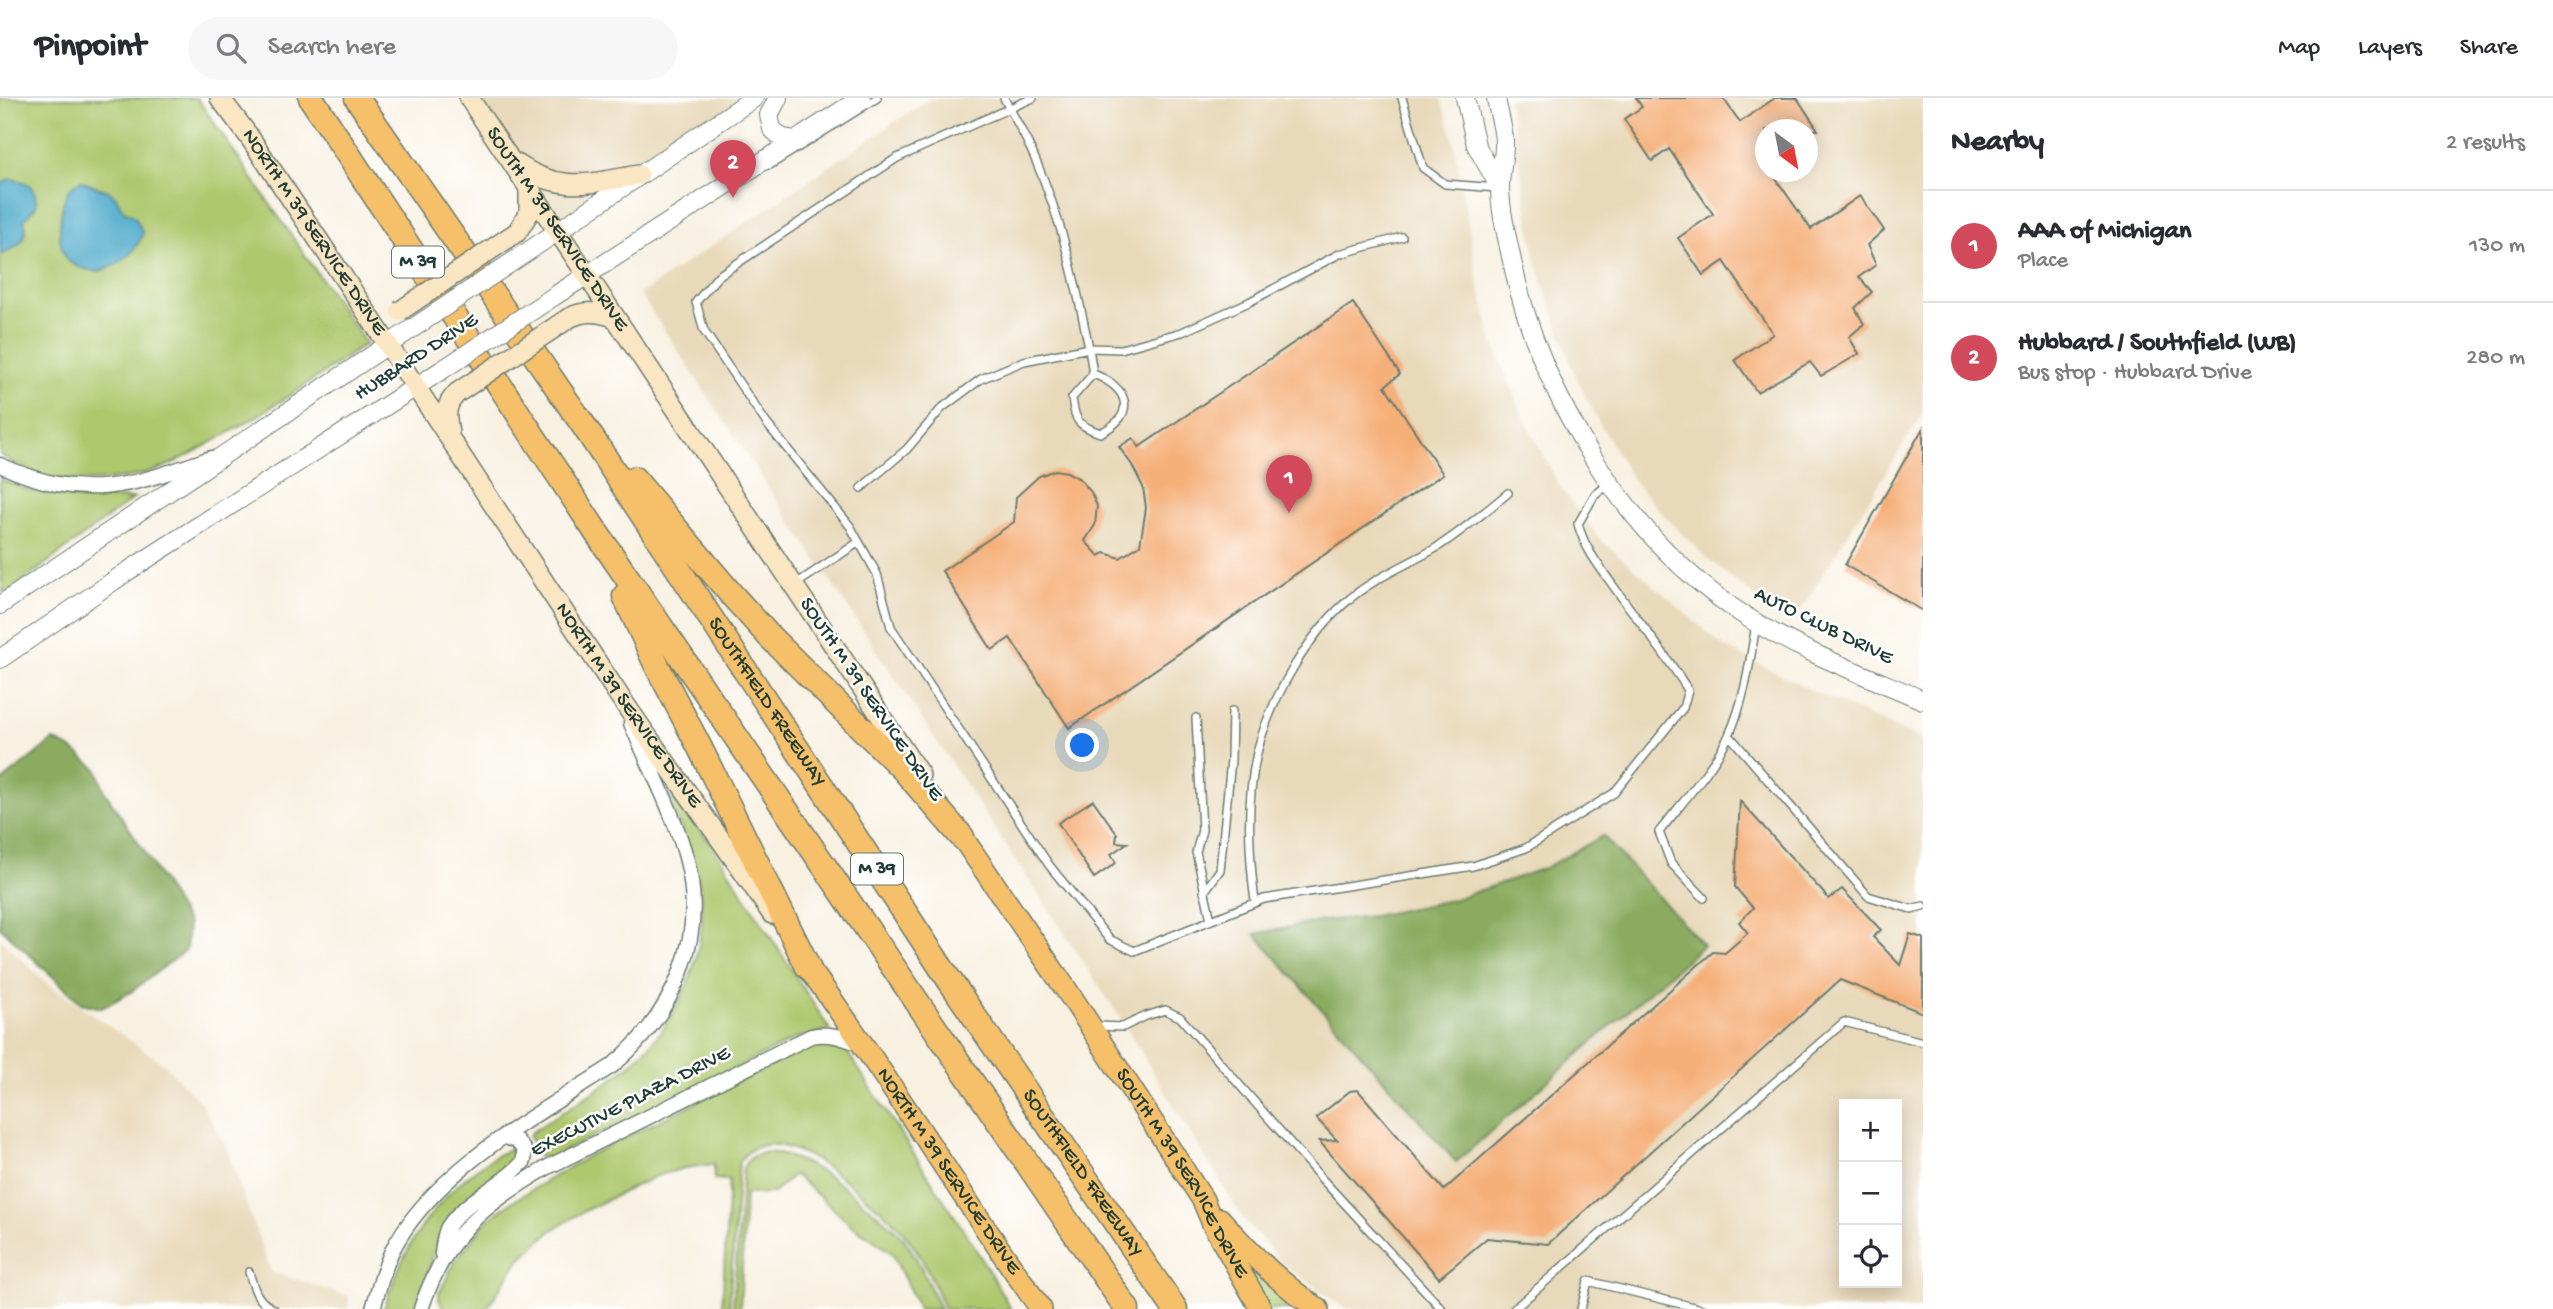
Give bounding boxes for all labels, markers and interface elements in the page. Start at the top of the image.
search box [188,17,678,80]
text: Pinpoint [35,29,146,67]
icon: search [212,29,250,67]
text: Search here [268,33,396,64]
text: Map [2278,34,2320,63]
text: Layers [2358,34,2422,63]
text: Share [2460,34,2518,63]
north arrow [1755,119,1818,182]
street label: SOUTH M 39 SERVICE DRIVE [480,123,634,337]
street label: NORTH M 39 SERVICE DRIVE [235,125,392,341]
text: Nearby [1951,126,2044,161]
text: 2 results [2446,130,2525,157]
pin: 2 [710,140,756,198]
text: AAA of Michigan [2018,217,2191,248]
text: 1 [1969,233,1979,260]
text: 130 m [2469,233,2525,260]
road number: M 39 [392,246,444,278]
text: Place [2018,248,2068,275]
street label: HUBBARD DRIVE [351,308,484,407]
text: Hubbard / Southfield (WB) [2018,329,2297,360]
text: 2 [1968,345,1980,372]
text: 280 m [2466,345,2525,372]
text: Bus stop · Hubbard Drive [2018,360,2252,387]
pin: 1 [1266,455,1312,513]
street label: AUTO CLUB DRIVE [1749,583,1897,672]
street label: SOUTH M 39 SERVICE DRIVE [793,594,948,807]
street label: NORTH M 39 SERVICE DRIVE [549,598,707,814]
street label: SOUTHFIELD FREEWAY [701,613,831,792]
your location [1065,728,1099,762]
road number: M 39 [851,854,903,884]
street label: EXECUTIVE PLAZA DRIVE [527,1041,736,1164]
street label: NORTH M 39 SERVICE DRIVE [870,1064,1026,1281]
street label: SOUTH M 39 SERVICE DRIVE [1109,1064,1254,1283]
street label: SOUTHFIELD FREEWAY [1016,1085,1148,1262]
map controls [1839,1099,1902,1288]
button: + [1839,1099,1902,1162]
button: − [1839,1162,1902,1225]
button: locate [1839,1225,1902,1288]

